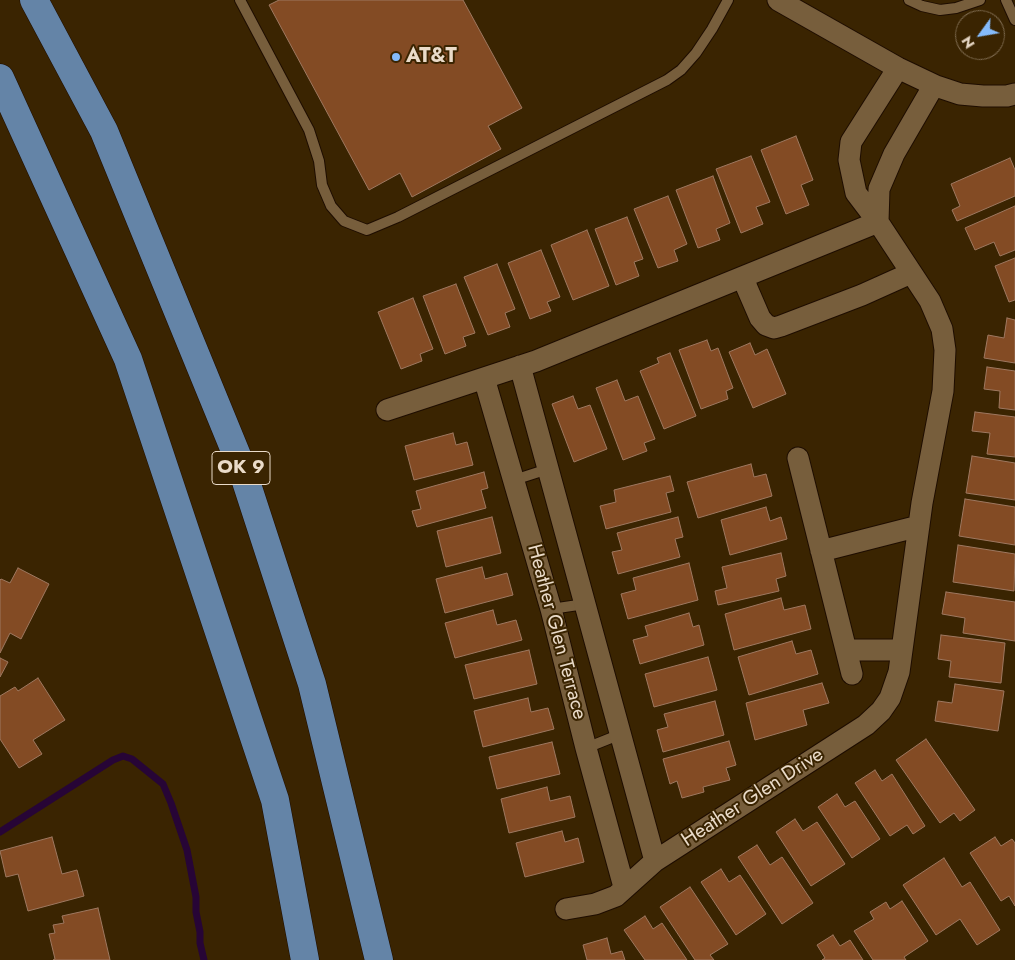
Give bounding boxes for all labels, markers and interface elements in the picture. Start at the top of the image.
north arrow [955,10,1005,60]
text: N [957,32,980,52]
place label: AT&T [406,45,457,69]
marker: AT&T [390,51,402,63]
road number: OK 9 [212,452,270,484]
street label: Heather Glen Terrace [521,542,591,722]
street label: Heather Glen Drive [678,743,828,853]

